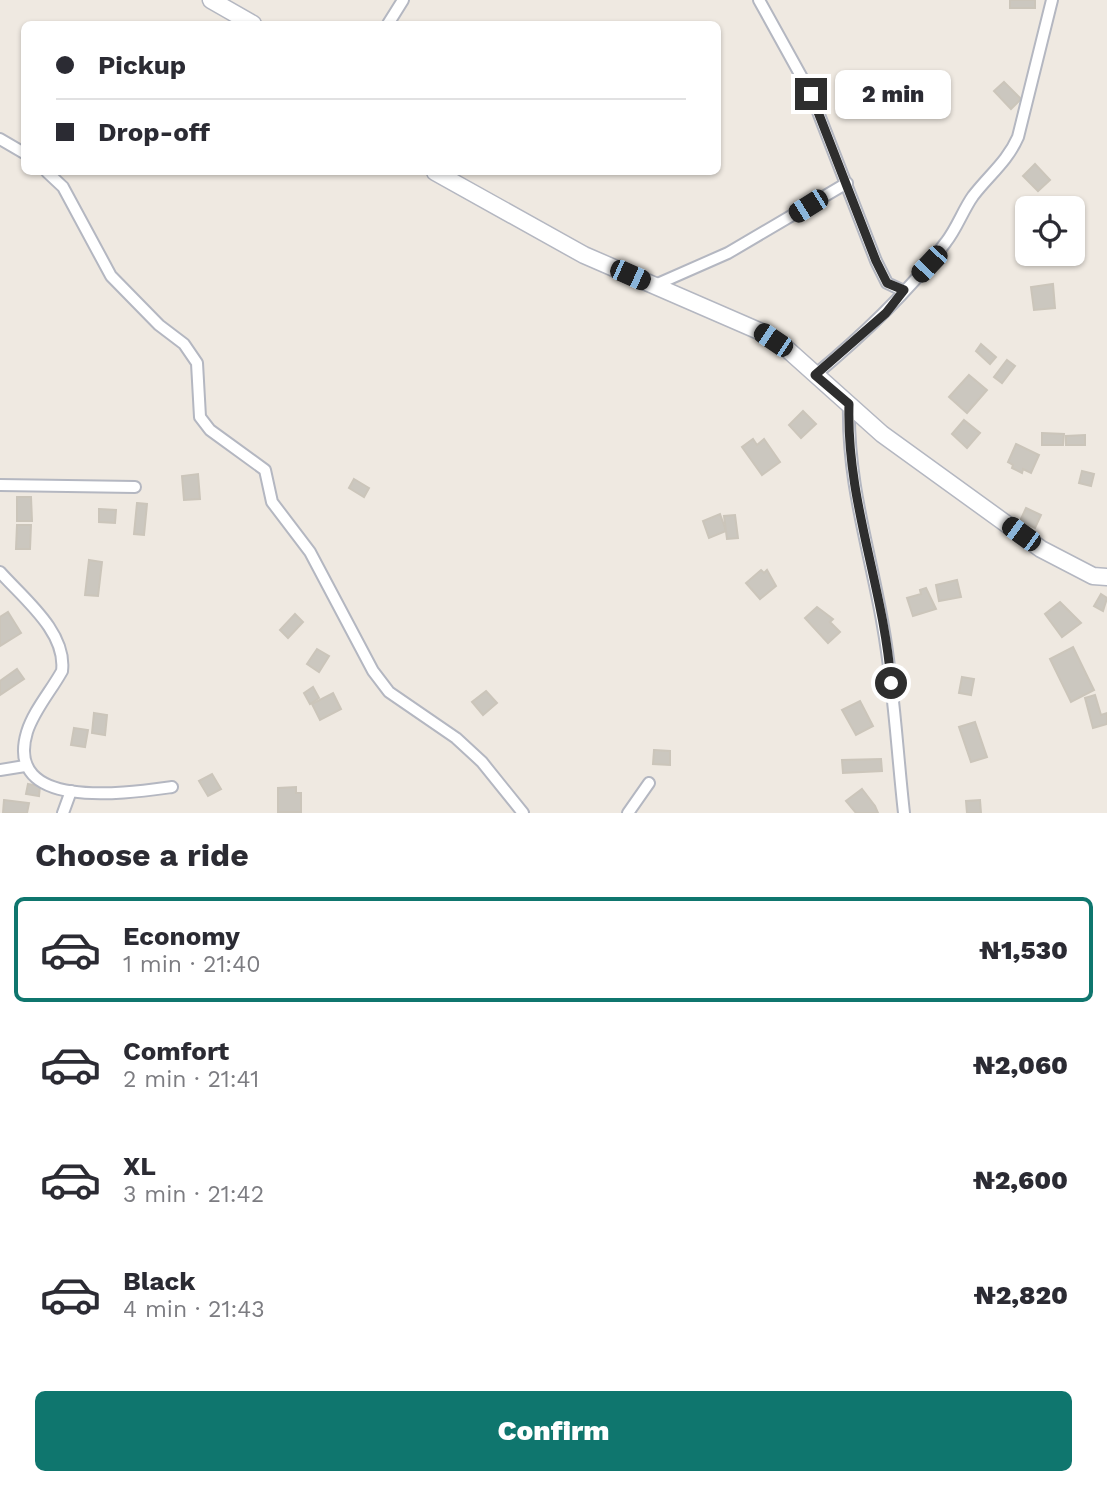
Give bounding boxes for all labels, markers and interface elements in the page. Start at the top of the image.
text: Pickup [98,50,186,80]
callout: 2 min [836,70,951,119]
route end [795,78,827,110]
text: 2 min [862,81,924,108]
text: Drop-off [98,117,210,147]
car [785,186,832,226]
map controls [1015,196,1085,266]
button: locate [1015,196,1085,266]
car [907,241,952,287]
car [607,257,654,293]
car [750,320,797,360]
car [998,513,1045,555]
route start [875,667,907,699]
text: Choose a ride [35,836,249,874]
icon: car [39,918,102,981]
text: Economy [123,921,240,951]
text: ₦1,530 [979,935,1068,965]
text: 1 min · 21:40 [123,951,261,978]
icon: car [39,1033,102,1096]
text: Comfort [123,1036,229,1066]
text: ₦2,060 [973,1050,1068,1080]
text: 2 min · 21:41 [123,1066,259,1093]
icon: car [39,1148,102,1211]
text: XL [123,1151,156,1181]
text: ₦2,600 [973,1165,1068,1195]
text: 3 min · 21:42 [123,1181,264,1208]
icon: car [39,1263,102,1326]
text: Black [123,1266,195,1296]
text: ₦2,820 [974,1280,1068,1310]
text: 4 min · 21:43 [123,1296,265,1323]
button: Confirm [35,1391,1072,1471]

